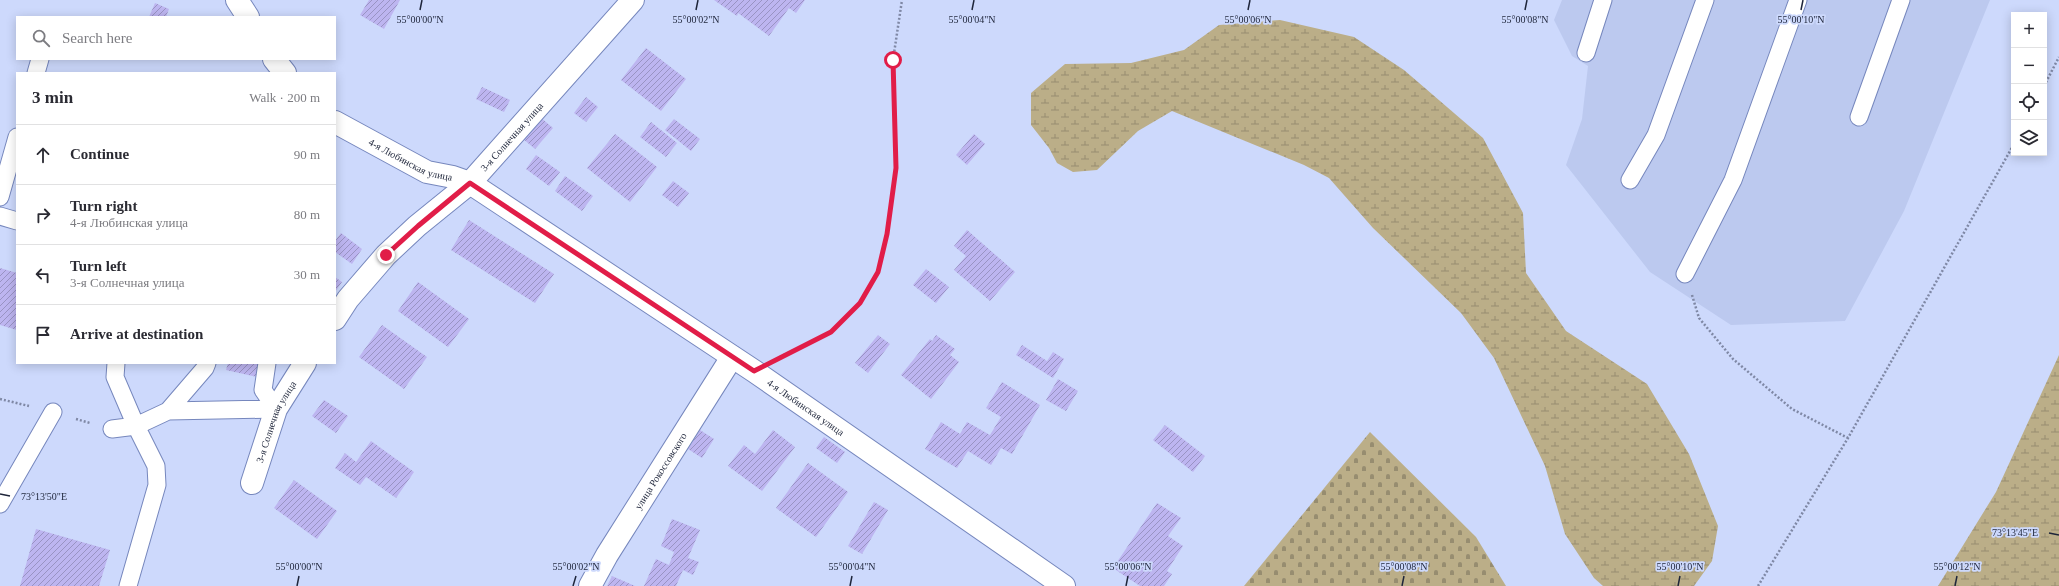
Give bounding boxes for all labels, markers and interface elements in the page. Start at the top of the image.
map controls [2011,12,2047,156]
button: + [2011,12,2047,48]
text: 55°00'00"N [396,14,444,25]
text: 55°00'02"N [672,14,720,25]
text: 55°00'04"N [948,14,996,25]
text: 55°00'06"N [1224,14,1272,25]
text: 55°00'08"N [1501,14,1549,25]
text: 55°00'10"N [1777,14,1825,25]
search box [16,16,336,60]
icon: search [30,27,52,49]
text: Search here [62,30,132,46]
button: − [2011,48,2047,84]
route start [884,51,902,69]
button: locate [2011,84,2047,120]
text: 3 min [32,88,73,107]
text: Walk · 200 m [249,90,320,105]
street label: 3-я Солнечная улица [478,100,546,173]
button: layers [2011,120,2047,156]
street label: 4-я Любинская улица [367,136,454,183]
icon: ahead [32,144,54,166]
text: Continue [70,146,129,162]
text: 90 m [294,147,320,162]
text: Turn right [70,198,137,214]
icon: right [32,204,54,226]
text: 80 m [294,207,320,222]
text: 4-я Любинская улица [70,215,188,230]
route end [377,246,395,264]
text: Turn left [70,258,127,274]
icon: left [32,264,54,286]
text: 30 m [294,267,320,282]
text: 3-я Солнечная улица [70,275,185,290]
icon: arrive [32,324,54,346]
text: Arrive at destination [70,326,203,342]
street label: 4-я Любинская улица [765,377,847,438]
street label: 3-я Солнечная улица [254,379,299,464]
street label: улица Рокоссовского [632,431,689,511]
text: 73°13'50"E [21,491,67,502]
text: 73°13'45"E [1992,527,2038,538]
text: 55°00'00"N [275,561,323,572]
text: 55°00'02"N [552,561,600,572]
text: 55°00'04"N [828,561,876,572]
text: 55°00'06"N [1104,561,1152,572]
text: 55°00'08"N [1380,561,1428,572]
text: 55°00'10"N [1656,561,1704,572]
text: 55°00'12"N [1933,561,1981,572]

